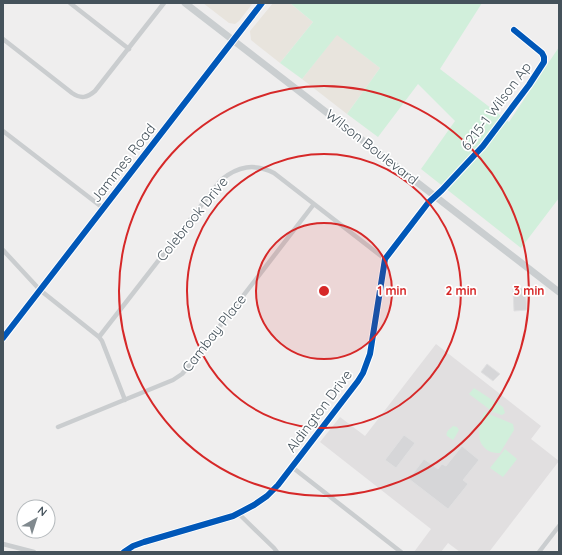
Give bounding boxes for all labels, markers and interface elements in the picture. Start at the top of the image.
street label: 6215-1 Wilson Ap [457,58,535,154]
street label: Wilson Boulevard [322,105,422,189]
street label: Jammes Road [87,120,159,206]
street label: Colebrook Drive [152,173,232,265]
text: 1 min [377,283,407,298]
text: 2 min [445,283,477,298]
text: 3 min [514,283,544,298]
centre of rings [317,284,331,298]
street label: Cambay Place [178,290,250,376]
street label: Aldington Drive [282,366,356,456]
north arrow [16,499,56,539]
text: N [35,503,50,519]

